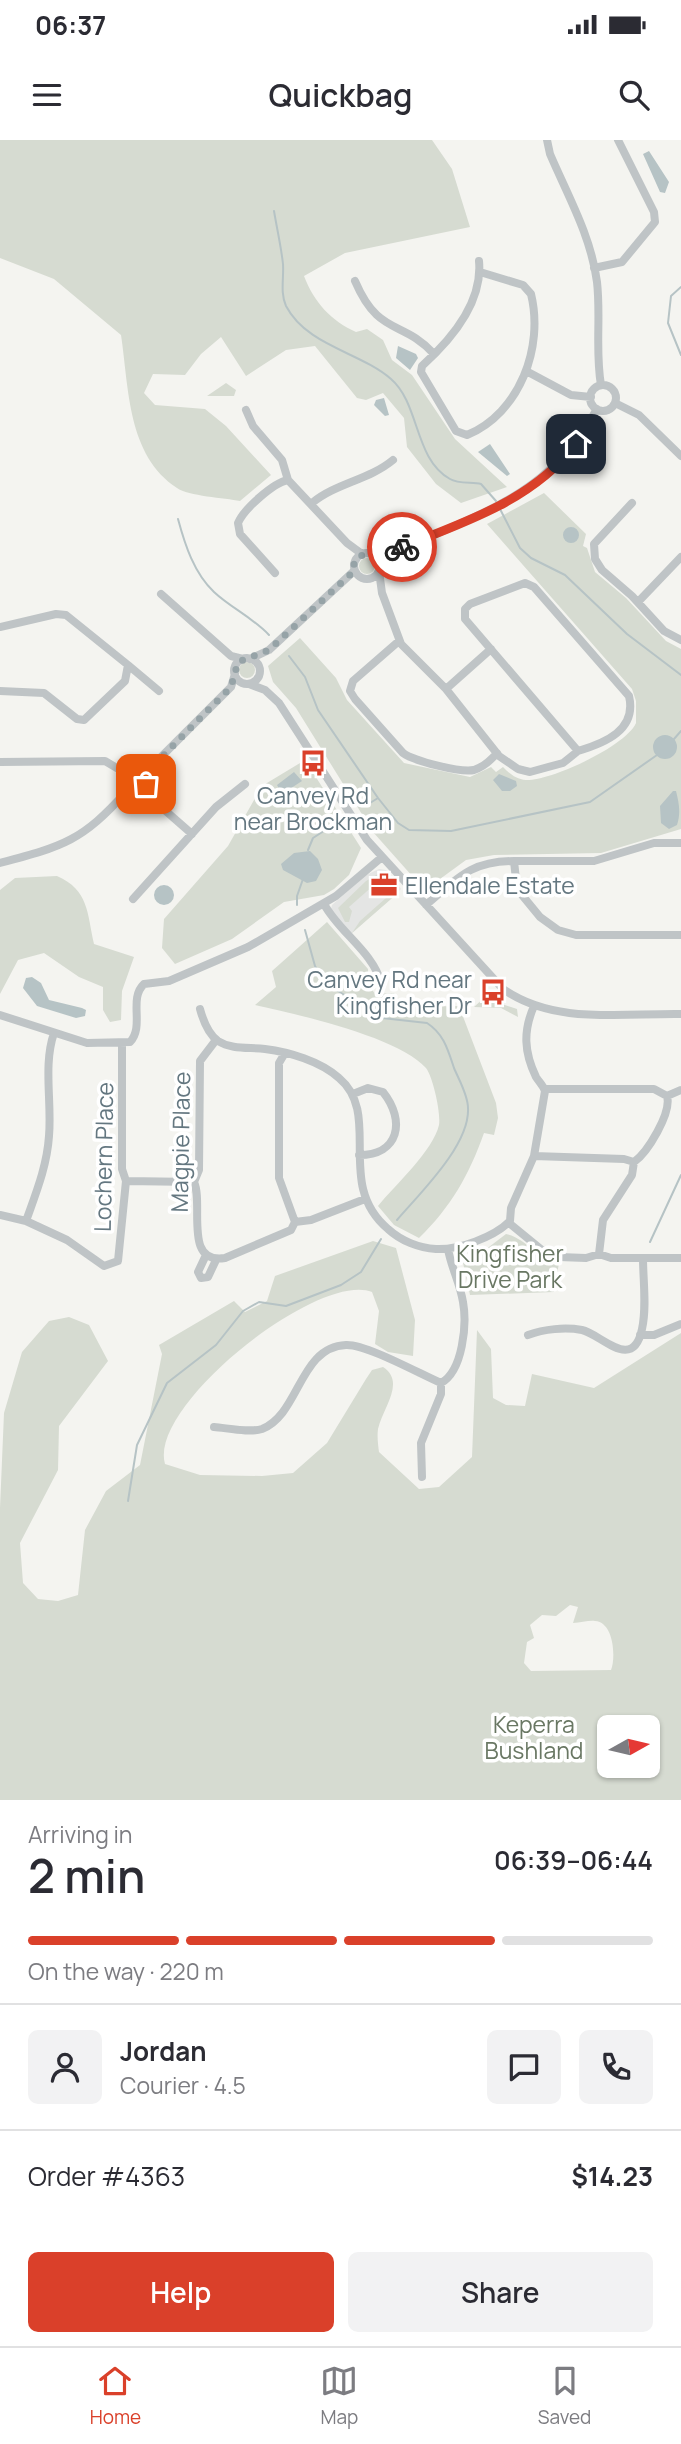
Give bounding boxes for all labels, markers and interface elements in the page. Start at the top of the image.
text: 06:37 [35,7,106,43]
text: Quickbag [269,73,412,117]
icon: menu [28,76,66,114]
icon: search [615,76,653,114]
pin [546,414,606,474]
icon: home [557,425,595,463]
courier [367,512,437,582]
icon: bike [383,528,421,566]
bus stop icon: Canvey Rd near Brockman [298,748,328,778]
pin [116,754,176,814]
icon: bag [127,765,165,803]
place label: Canvey Rd near Brockman [234,779,392,837]
place label: Ellendale Estate [405,869,575,901]
office icon: Ellendale Estate [369,870,399,900]
place label: Canvey Rd near Kingfisher Dr [307,963,472,1021]
bus stop icon: Canvey Rd near Kingfisher Dr [478,977,508,1007]
street label: Magpie Place [163,1071,197,1213]
street label: Lochern Place [86,1082,120,1232]
park label: Kingfisher Drive Park [456,1237,564,1295]
park label: Keperra Bushland [485,1708,583,1766]
north arrow [597,1715,660,1778]
map controls [597,1715,660,1778]
text: Arriving in [28,1818,133,1850]
text: 06:39–06:44 [494,1842,653,1878]
text: 2 min [28,1844,145,1907]
text: On the way · 220 m [28,1955,224,1987]
button: person [28,2030,102,2104]
button: chat [487,2030,561,2104]
button: phone [579,2030,653,2104]
text: Jordan [120,2033,206,2069]
text: Courier · 4.5 [120,2069,246,2101]
text: Order #4363 [28,2158,185,2194]
text: $14.23 [571,2158,653,2194]
button: Help [28,2252,334,2332]
button: Share [348,2252,653,2332]
tab: Home [90,2362,141,2430]
tab: Map [320,2362,358,2430]
tab: Saved [538,2362,591,2430]

